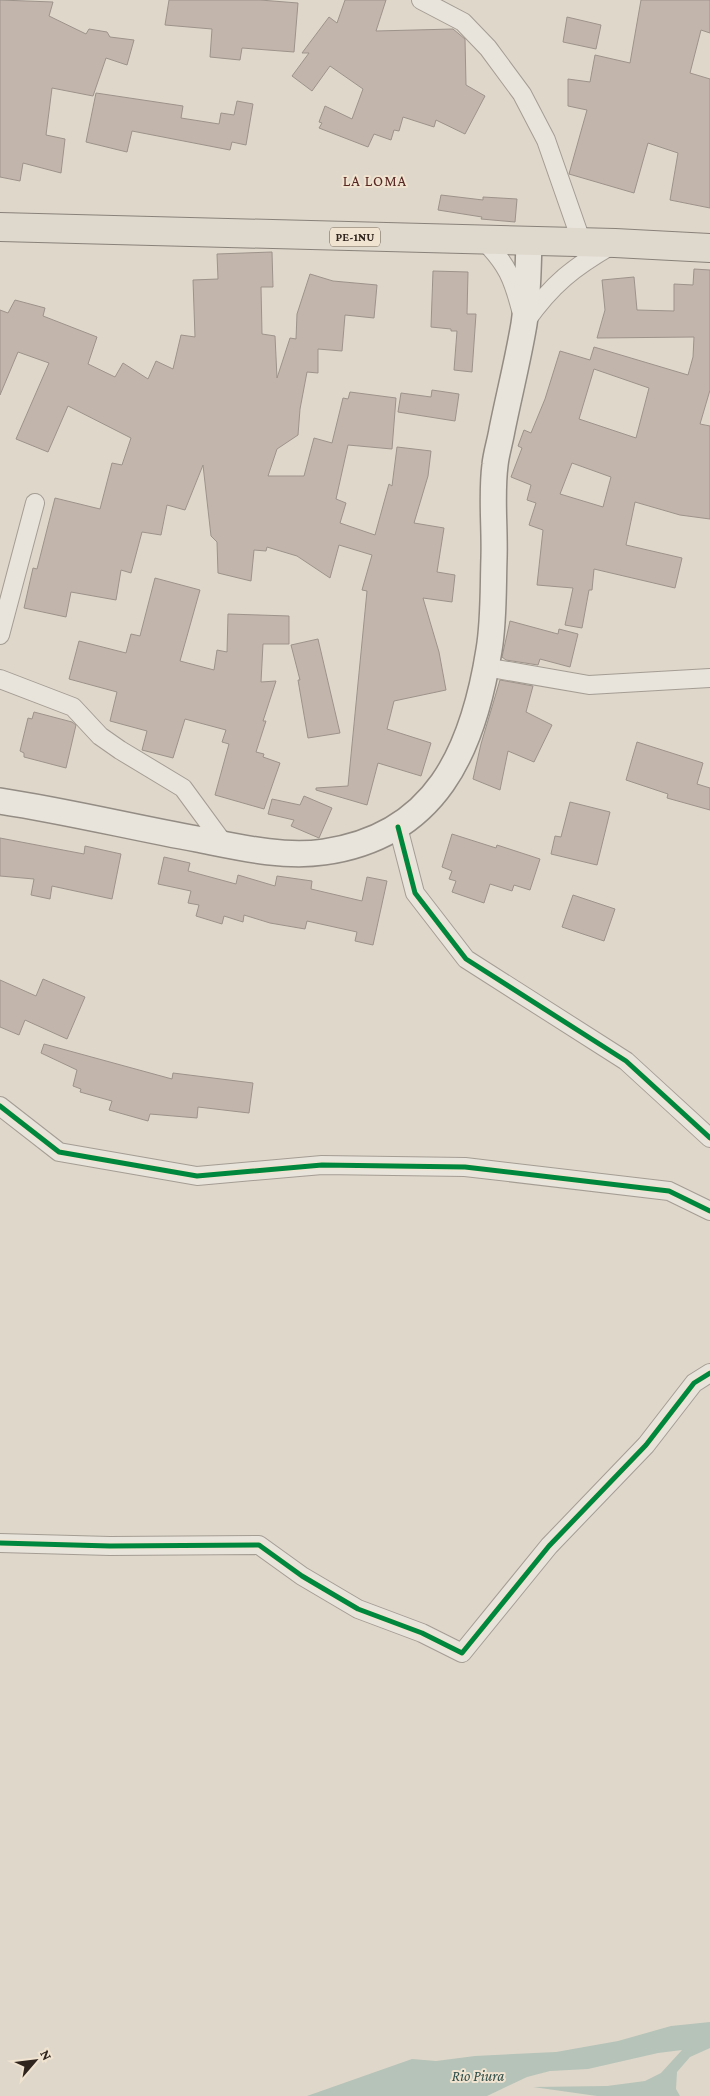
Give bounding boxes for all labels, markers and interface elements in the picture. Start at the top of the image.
district label: LA LOMA [343,173,407,189]
road number: PE-1NU [330,228,380,246]
north arrow [10,2036,60,2086]
text: N [37,2047,56,2063]
water label: Rio Piura [452,2068,504,2084]

